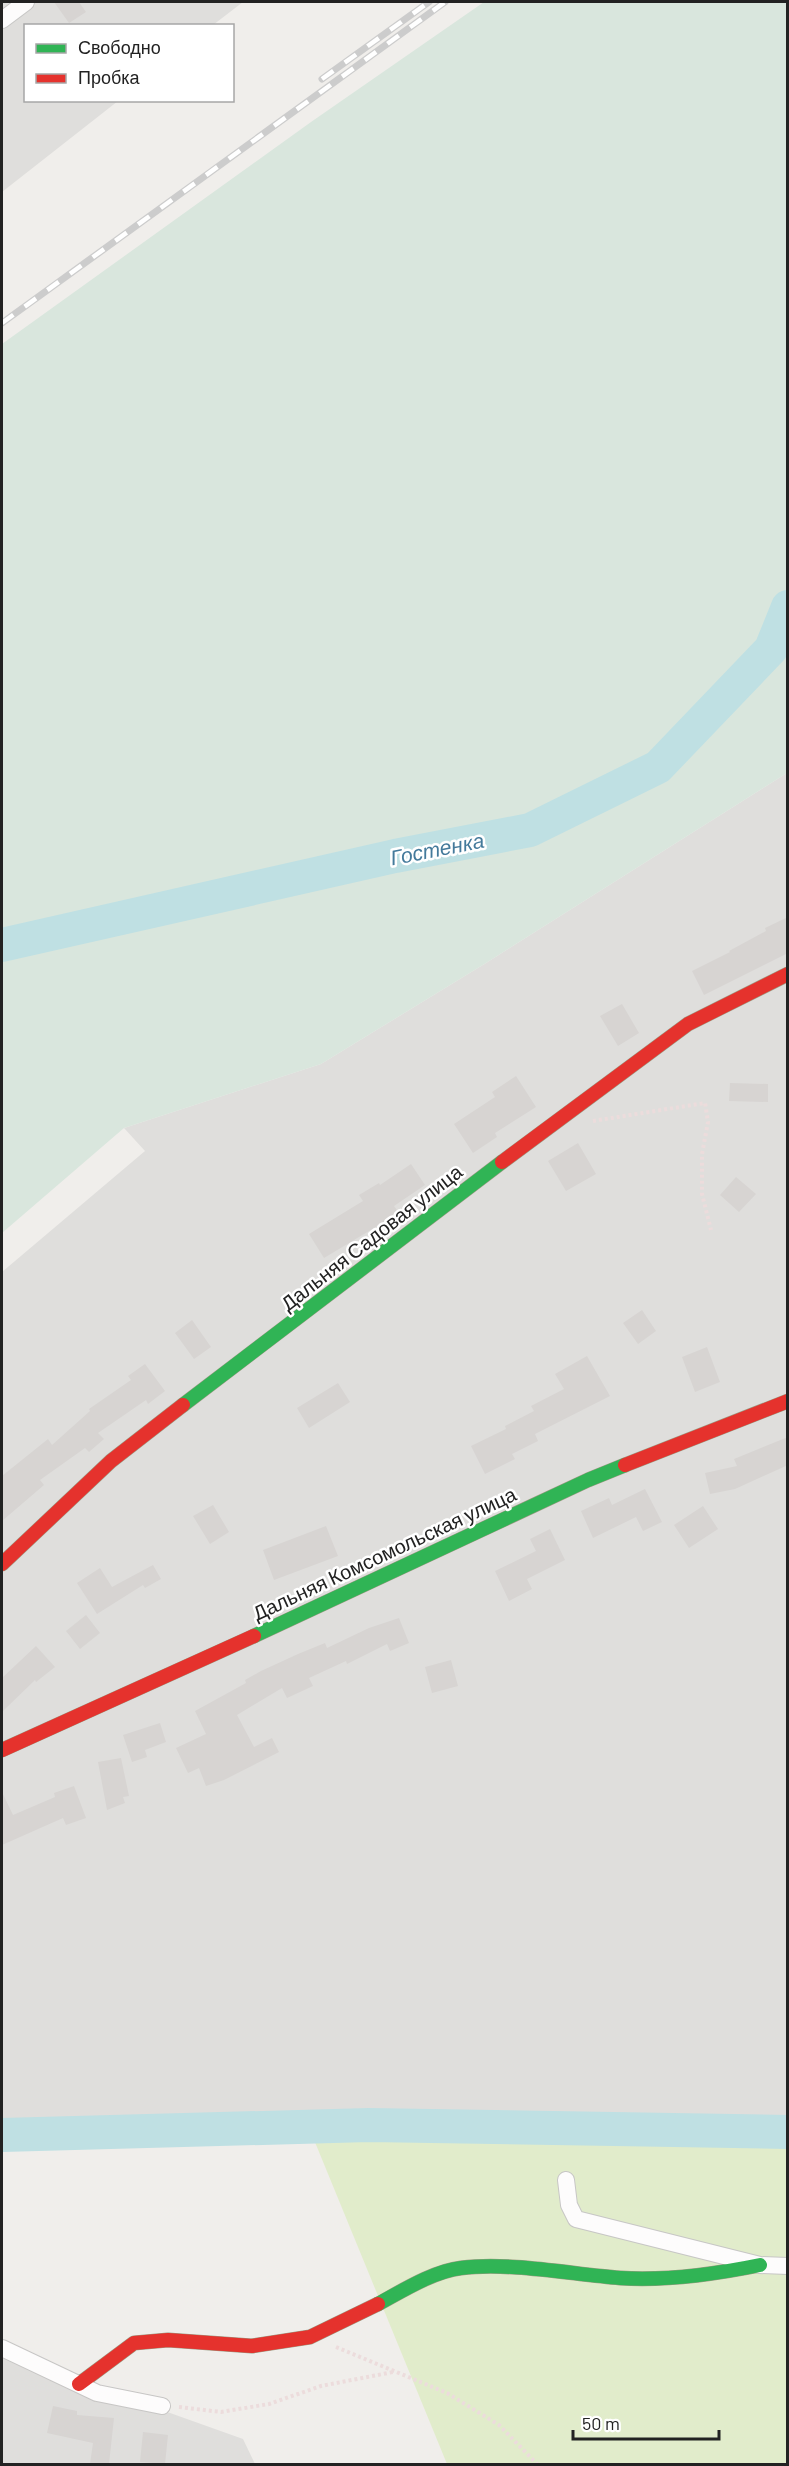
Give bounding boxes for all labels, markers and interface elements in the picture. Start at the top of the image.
legend [24,24,234,102]
text: Свободно [78,36,161,58]
text: Пробка [78,66,141,88]
water label: Гостенка [388,827,486,869]
street label: Дальняя Садовая улица [276,1158,467,1315]
street label: Дальняя Комсомольская улица [248,1481,520,1625]
scale bar [573,2403,718,2441]
text: 50 m [582,2412,620,2434]

